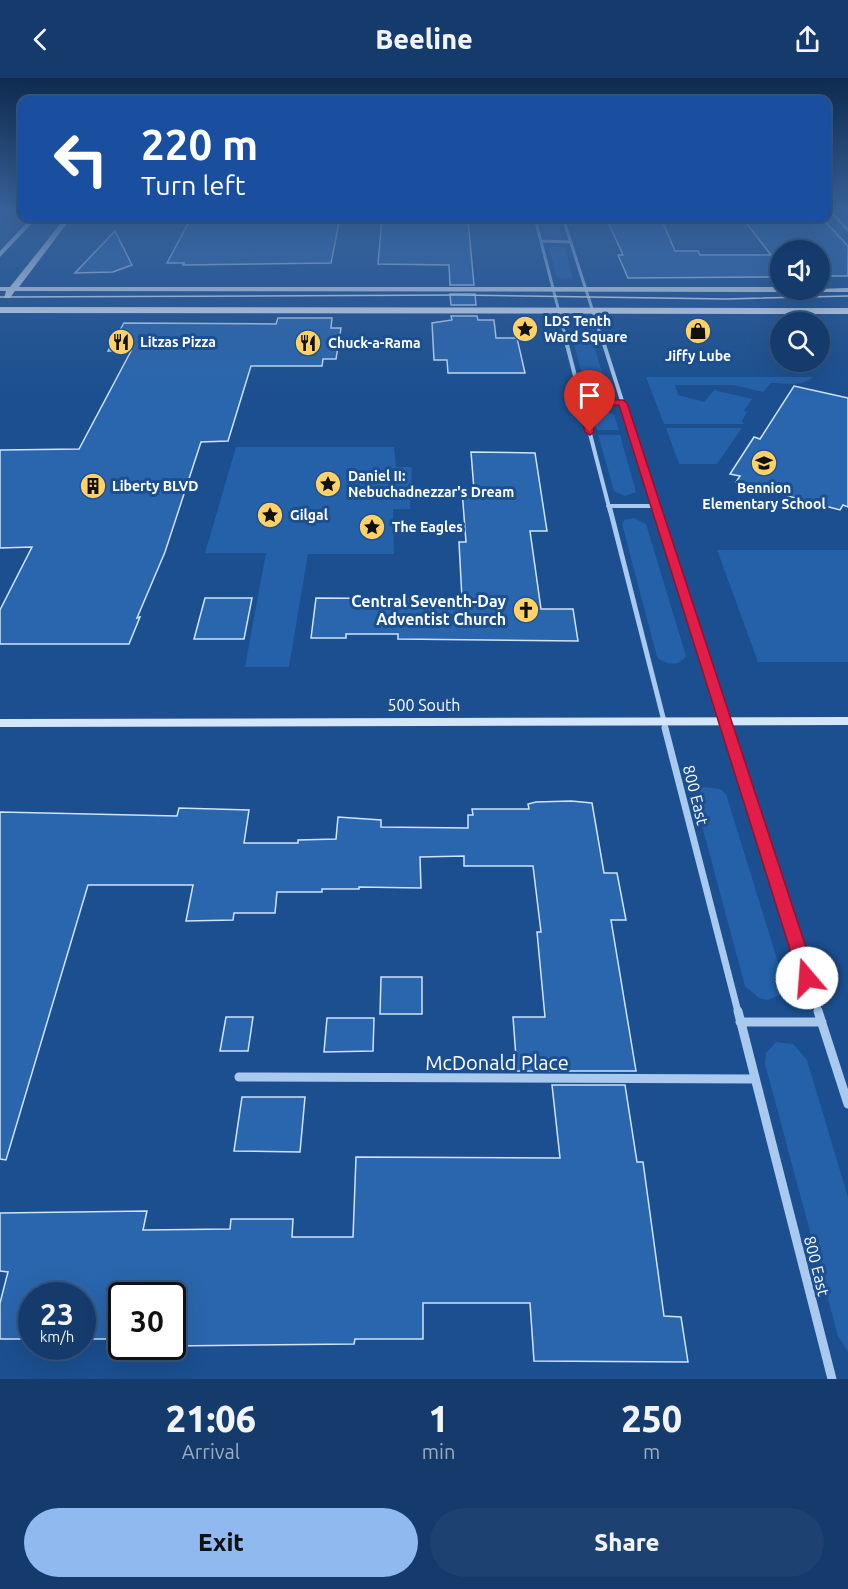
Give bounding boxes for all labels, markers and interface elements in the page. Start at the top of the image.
icon: back [24,23,57,56]
icon: share [791,23,824,56]
text: Beeline [375,24,473,54]
icon: left [42,120,120,198]
text: 220 m [141,121,258,168]
text: Turn left [141,170,245,200]
map controls [770,240,830,372]
button: sound [770,240,830,300]
button: search [770,312,830,372]
place label: LDS Tenth Ward Square [544,313,628,345]
place icon: LDS Tenth Ward Square [510,314,540,344]
shop icon: Jiffy Lube [683,316,713,346]
restaurant icon: Litzas Pizza [106,327,136,357]
restaurant icon: Chuck-a-Rama [293,328,323,358]
place label: Litzas Pizza [140,334,216,350]
place label: Chuck-a-Rama [328,335,421,351]
place label: Jiffy Lube [665,348,731,364]
pin [564,370,615,432]
icon: arrive [573,379,606,412]
school or university icon: Bennion Elementary School [749,448,779,478]
place label: Daniel II: Nebuchadnezzar's Dream [348,468,514,500]
place icon: Daniel II: Nebuchadnezzar's Dream [313,469,343,499]
building icon: Liberty BLVD [78,471,108,501]
place label: Liberty BLVD [112,478,198,494]
place label: Bennion Elementary School [702,480,826,512]
place icon: Gilgal [255,500,285,530]
place label: Gilgal [290,507,328,523]
place icon: The Eagles [357,512,387,542]
place label: The Eagles [392,519,463,535]
place label: Central Seventh-Day Adventist Church [351,592,506,628]
church icon: Central Seventh-Day Adventist Church [511,595,541,625]
street label: 500 South [387,696,461,714]
street label: 800 East [680,763,712,828]
position arrow [775,946,839,1010]
street label: McDonald Place [425,1051,569,1074]
street label: 800 East [801,1234,833,1299]
speed limit sign: 30 [108,1282,186,1360]
text: 23 [40,1297,74,1331]
text: km/h [40,1328,74,1345]
text: 21:06 [166,1398,256,1439]
text: 1 [428,1398,449,1439]
text: 250 [621,1398,682,1439]
text: Arrival [182,1440,240,1463]
text: min [422,1440,455,1463]
text: m [643,1440,660,1463]
button: Exit [24,1508,418,1577]
button: Share [430,1508,824,1577]

